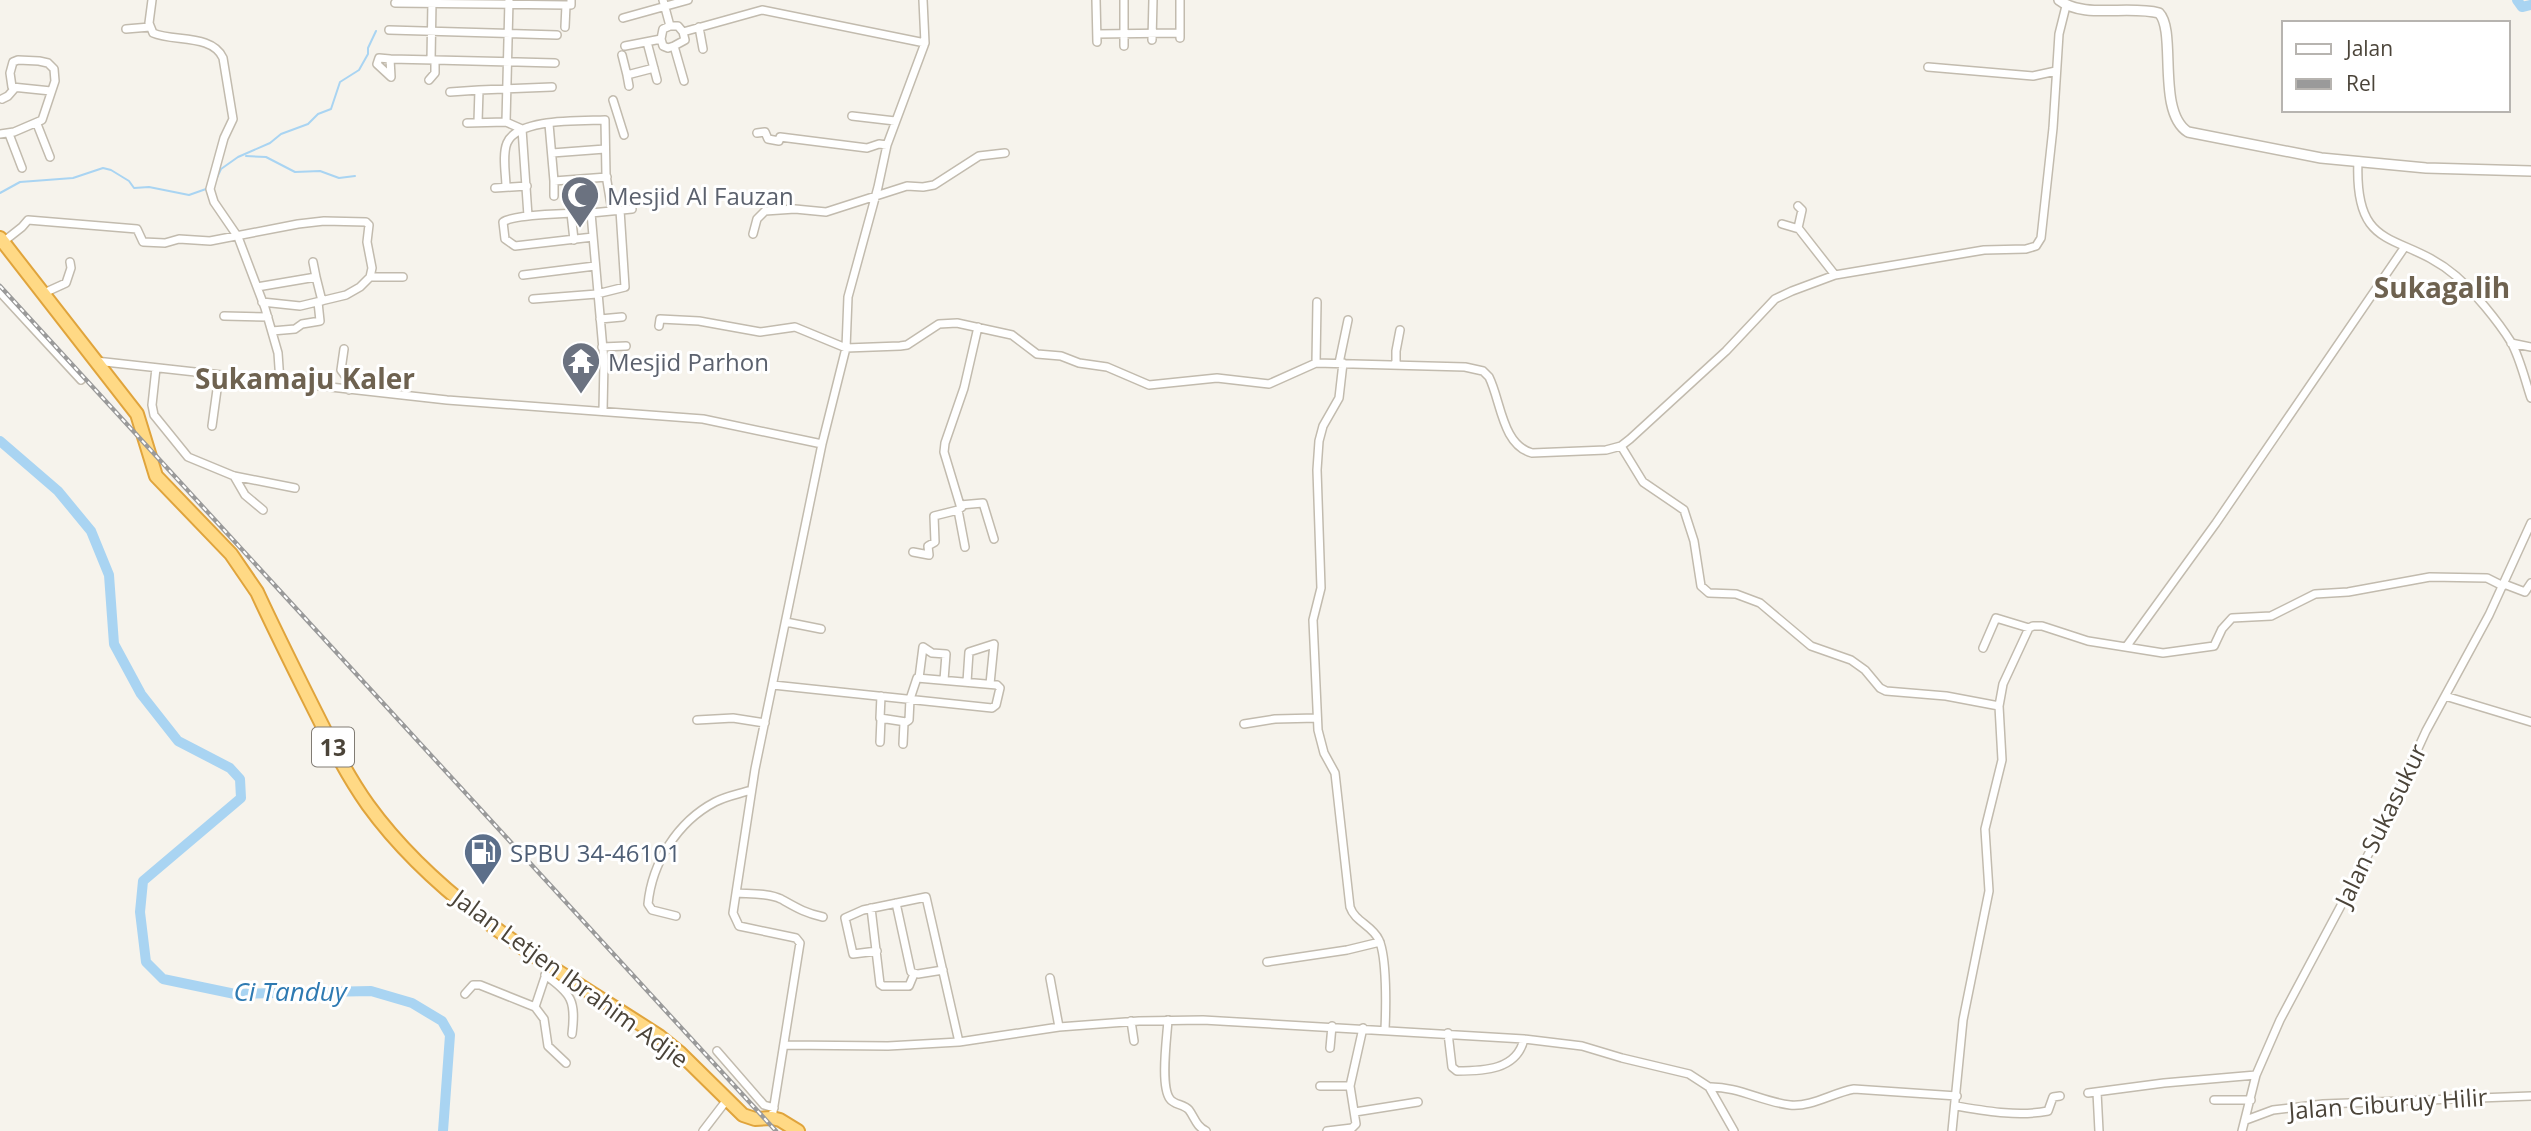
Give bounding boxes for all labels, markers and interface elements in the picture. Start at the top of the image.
legend [2282,21,2510,112]
text: Jalan [2344,34,2393,62]
text: Rel [2346,69,2376,97]
mosque icon: Mesjid Al Fauzan [559,174,601,229]
place label: Mesjid Al Fauzan [607,179,794,212]
district label: Sukagalih [2374,268,2510,306]
temple icon: Mesjid Parhon [560,340,602,395]
place label: Mesjid Parhon [608,345,769,378]
district label: Sukamaju Kaler [195,359,415,397]
road number: 13 [312,727,354,766]
street label: Jalan Sukasukur [2325,738,2434,914]
fuel station icon: SPBU 34-46101 [462,831,504,886]
place label: SPBU 34-46101 [510,836,681,869]
street label: Jalan Letjen Ibrahim Adjie [445,880,696,1075]
water label: Ci Tanduy [233,973,349,1009]
street label: Jalan Ciburuy Hilir [2286,1080,2489,1127]

